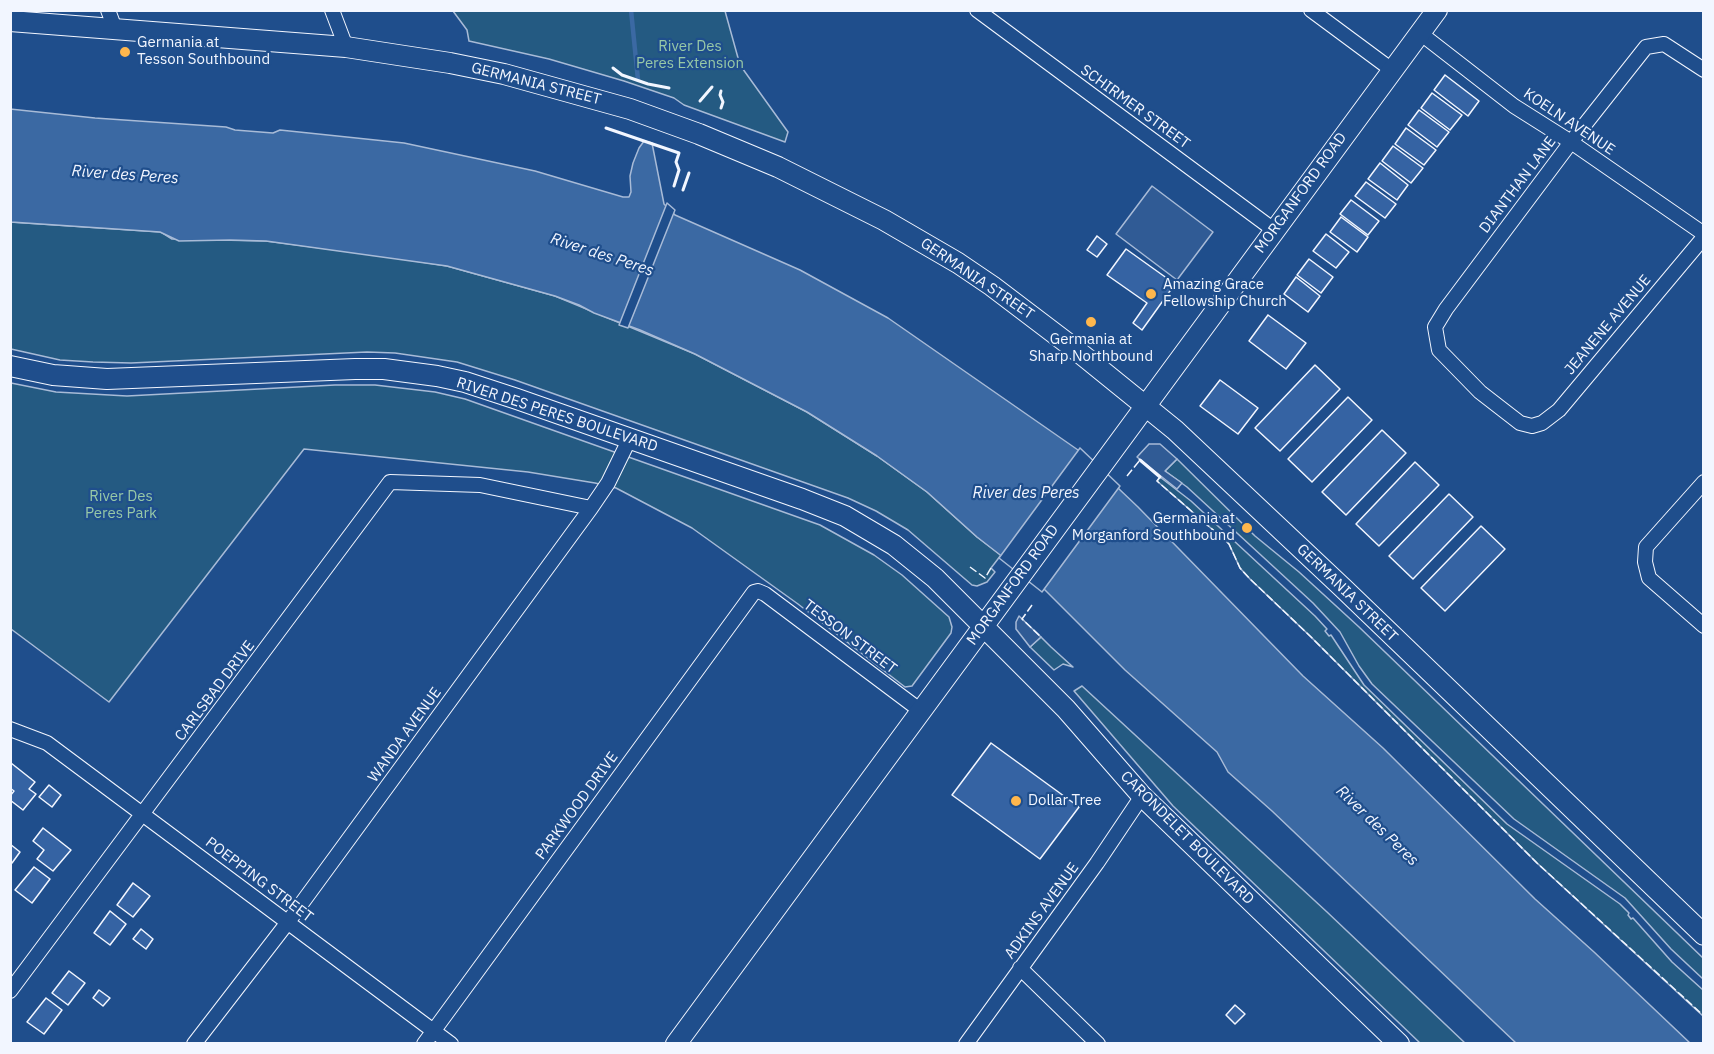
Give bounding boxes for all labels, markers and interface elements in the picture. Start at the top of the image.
place label: Germania at Tesson Southbound [137,34,270,69]
park label: River Des Peres Extension [636,38,744,73]
marker: Germania at Tesson Southbound [118,45,132,59]
street label: GERMANIA STREET [469,59,603,109]
street label: SCHIRMER STREET [1077,61,1193,153]
street label: KOELN AVENUE [1520,85,1618,159]
street label: MORGANFORD ROAD [1251,129,1351,257]
street label: DIANTHAN LANE [1476,133,1560,237]
water label: River des Peres [71,162,179,188]
water label: River des Peres [548,229,656,281]
street label: GERMANIA STREET [917,234,1037,324]
street label: JEANENE AVENUE [1561,271,1655,379]
place label: Amazing Grace Fellowship Church [1163,276,1287,311]
marker: Amazing Grace Fellowship Church [1144,287,1158,301]
marker: Germania at Sharp Northbound [1084,315,1098,329]
place label: Germania at Sharp Northbound [1029,331,1153,366]
street label: RIVER DES PERES BOULEVARD [454,374,660,456]
water label: River des Peres [972,483,1080,503]
park label: River Des Peres Park [85,488,157,523]
place label: Germania at Morganford Southbound [1072,510,1235,545]
street label: MORGANFORD ROAD [963,521,1063,649]
marker: Germania at Morganford Southbound [1240,521,1254,535]
street label: GERMANIA STREET [1293,540,1401,646]
street label: TESSON STREET [800,596,900,678]
street label: CARLSBAD DRIVE [171,637,259,745]
street label: WANDA AVENUE [365,684,445,786]
street label: PARKWOOD DRIVE [532,749,622,863]
street label: CARONDELET BOULEVARD [1117,768,1257,908]
water label: River des Peres [1332,782,1422,870]
place label: Dollar Tree [1028,792,1101,810]
marker: Dollar Tree [1009,794,1023,808]
street label: POEPPING STREET [202,834,316,926]
street label: ADKINS AVENUE [1001,859,1083,963]

